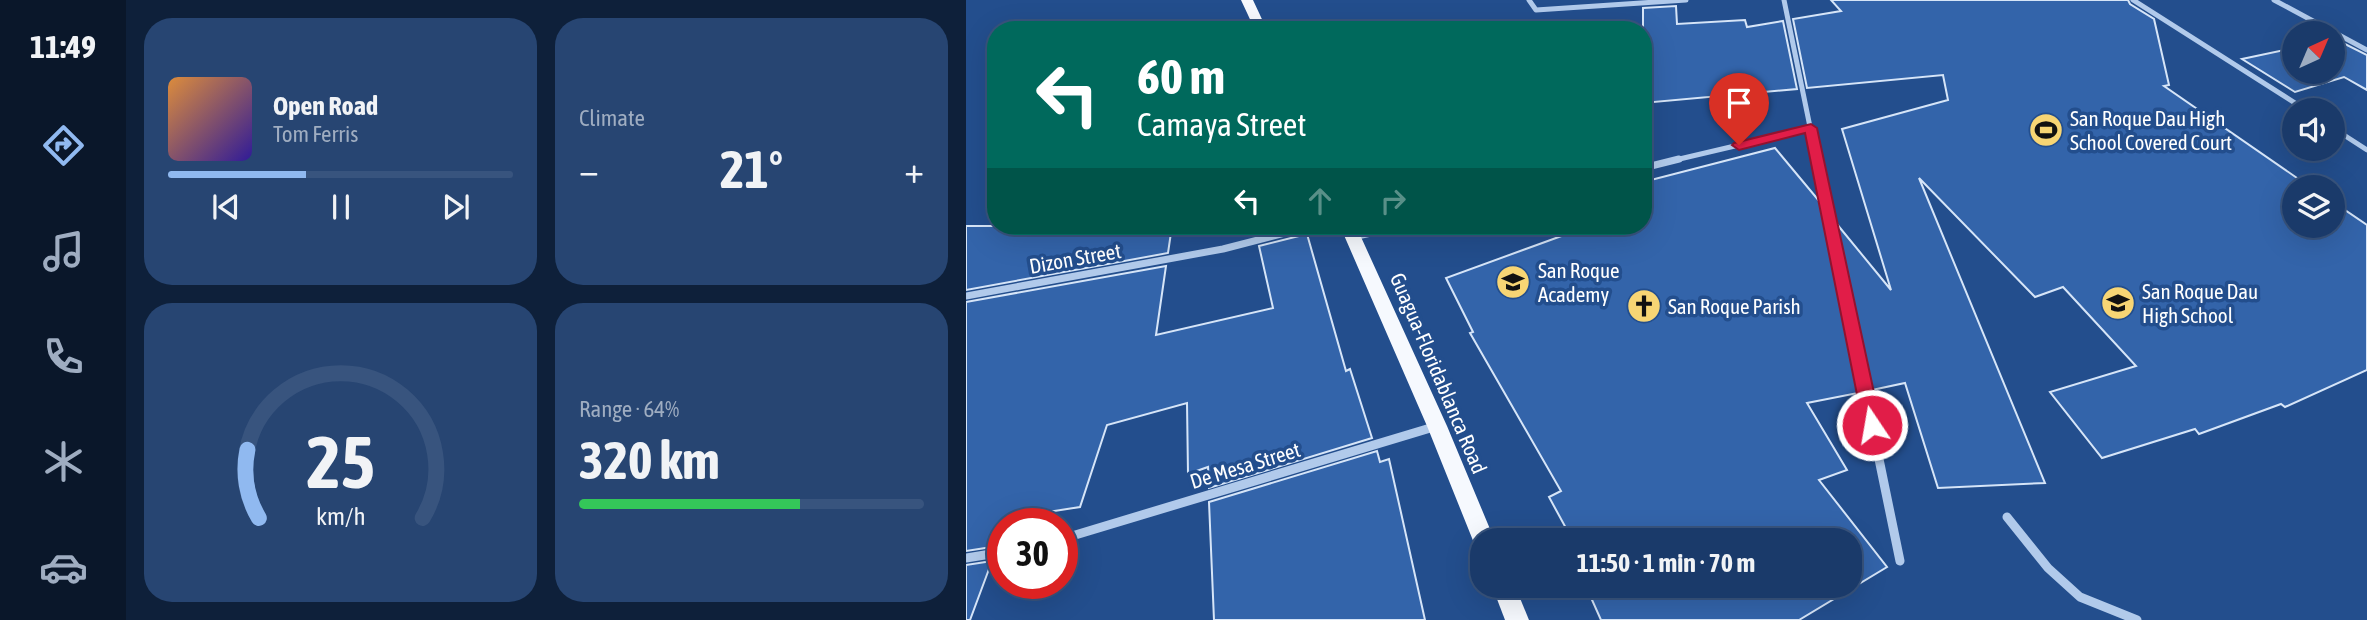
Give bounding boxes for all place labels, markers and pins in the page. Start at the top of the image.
pin [1709,73,1769,145]
place label: San Roque Dau High School Covered Court [2070,106,2232,154]
sports icon: San Roque Dau High School Covered Court [2027,111,2065,149]
place label: San Roque Academy [1538,258,1620,306]
school or university icon: San Roque Academy [1494,263,1532,301]
place label: San Roque Dau High School [2142,279,2258,327]
school or university icon: San Roque Dau High School [2099,284,2137,322]
church icon: San Roque Parish [1625,287,1663,325]
place label: San Roque Parish [1668,294,1801,318]

